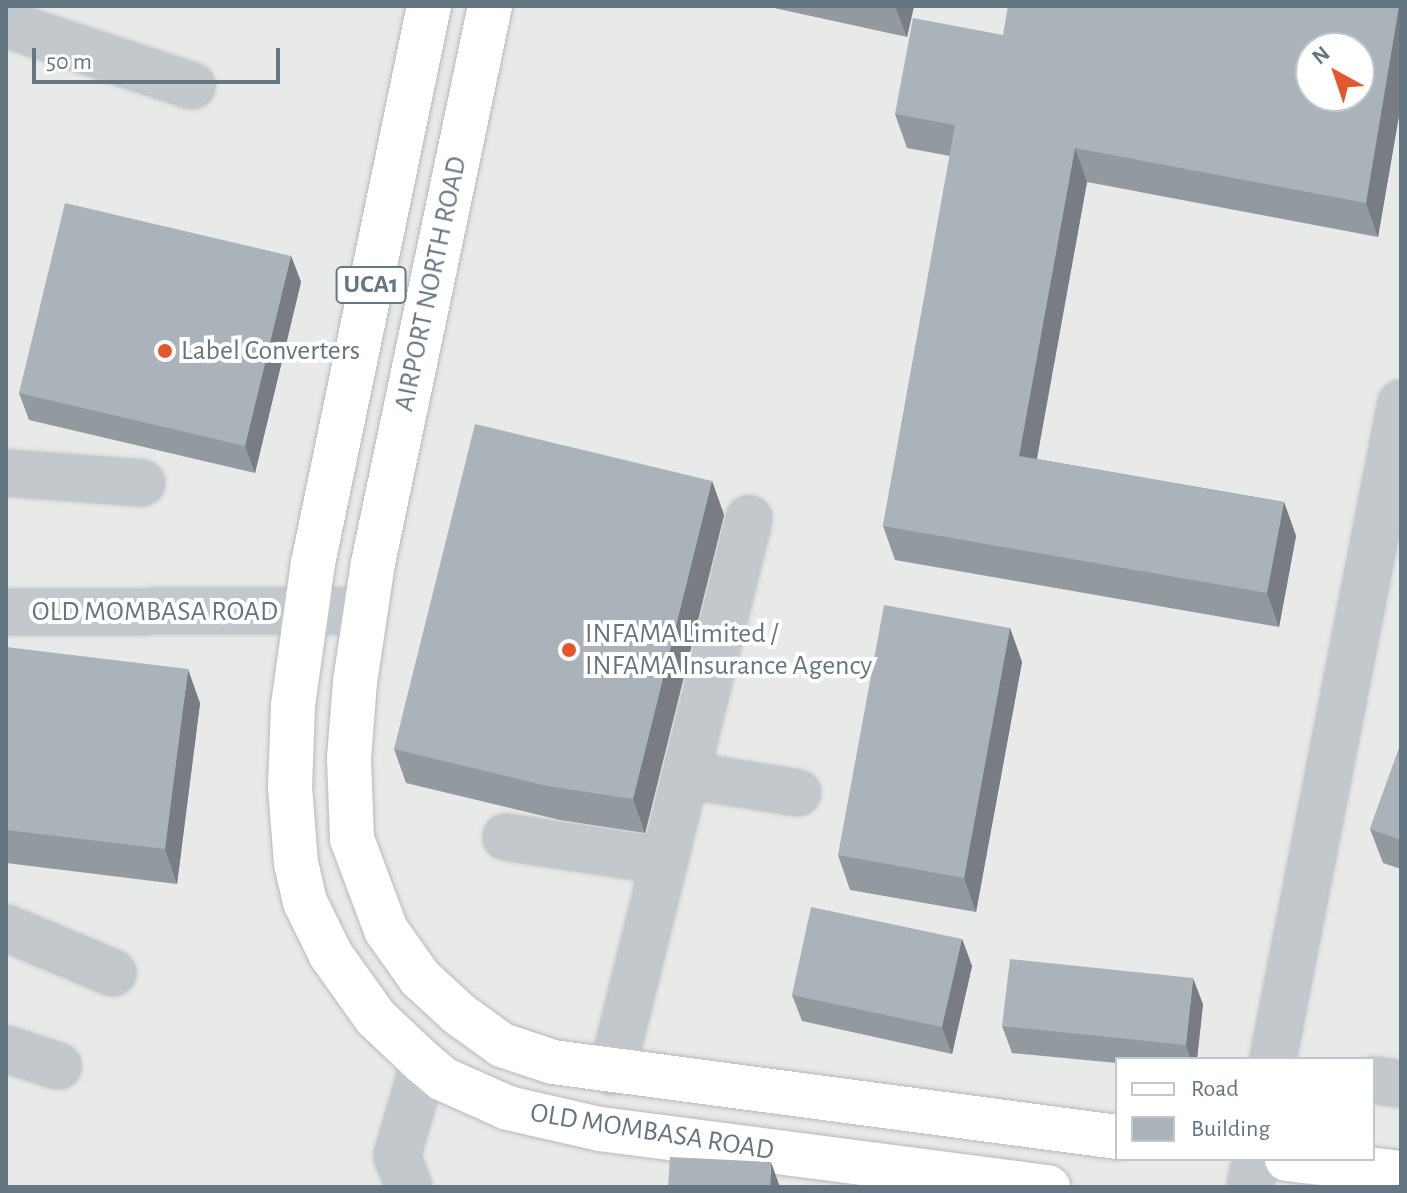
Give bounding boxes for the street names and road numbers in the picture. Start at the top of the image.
street label: AIRPORT NORTH ROAD [388,153,474,415]
road number: UCA1 [335,263,407,307]
street label: OLD MOMBASA ROAD [32,595,278,629]
street label: OLD MOMBASA ROAD [528,1096,776,1168]

